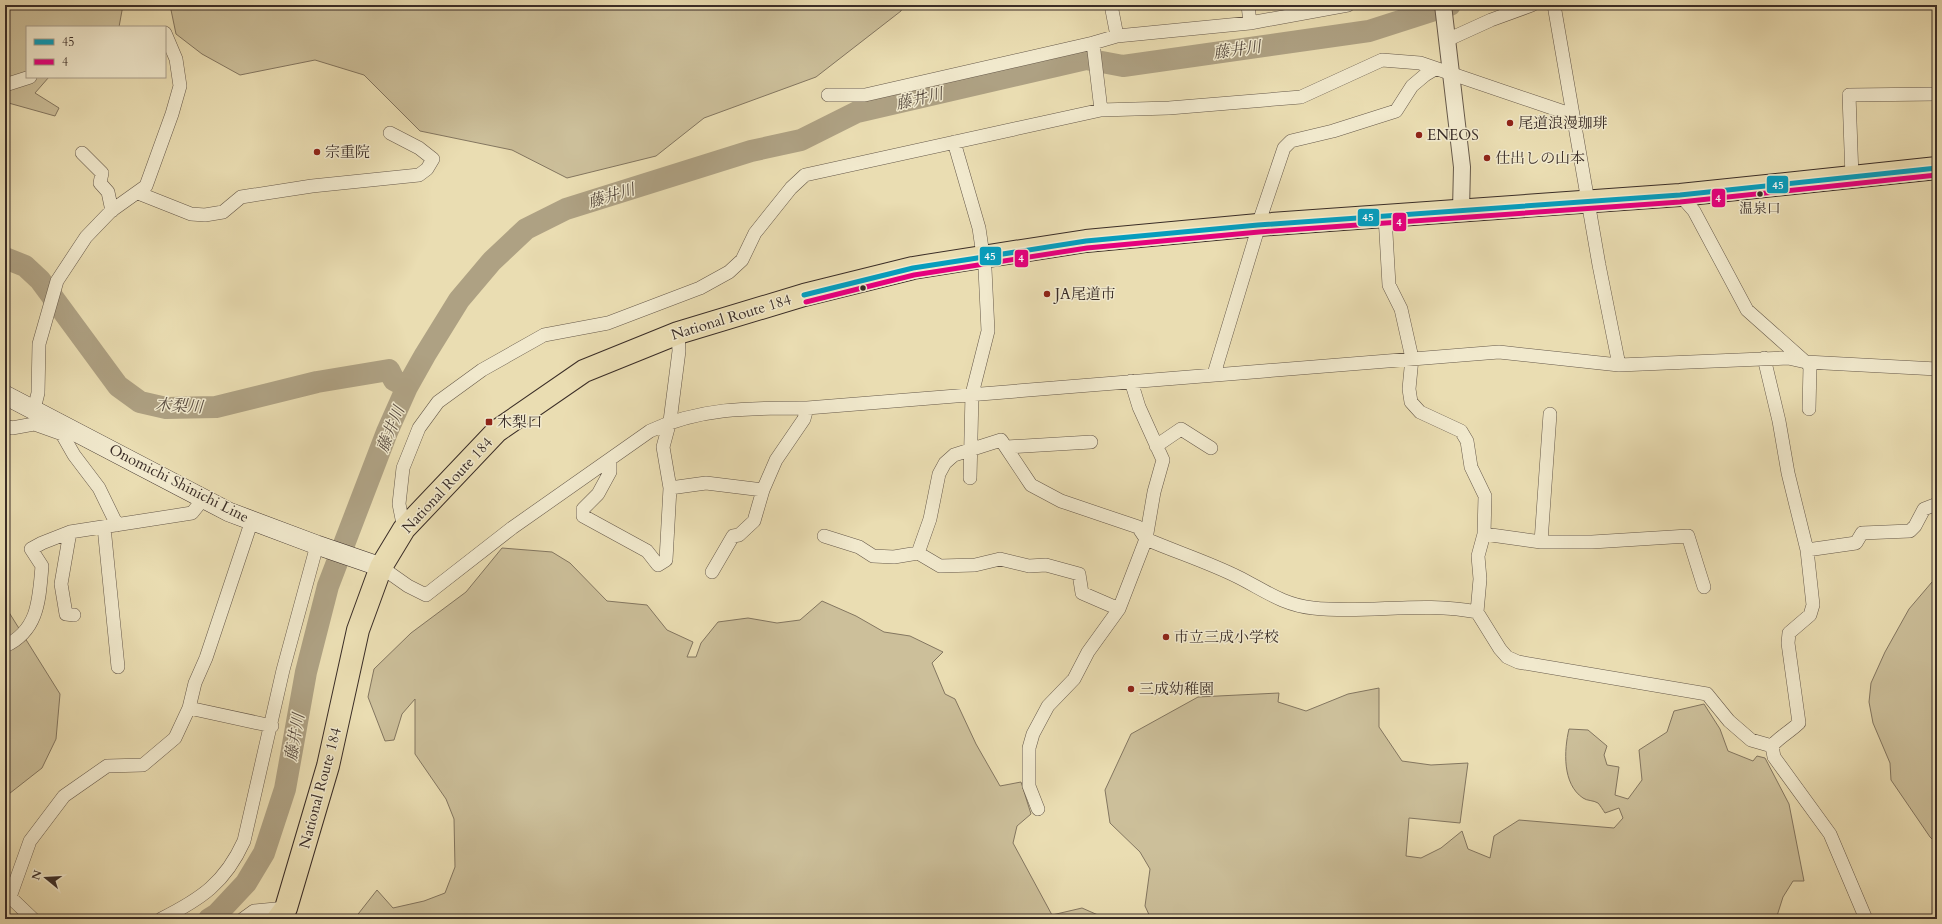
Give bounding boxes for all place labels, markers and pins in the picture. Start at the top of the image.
place label: 尾道浪漫珈琲 [1518,113,1608,133]
marker: 尾道浪漫珈琲 [1505,118,1515,128]
place label: ENEOS [1427,125,1479,145]
marker: ENEOS [1414,130,1424,140]
place label: 宗重院 [325,142,370,162]
marker: 宗重院 [312,147,322,157]
place label: 仕出しの山本 [1495,148,1585,168]
marker: 仕出しの山本 [1482,153,1492,163]
marker: 温泉口 [1755,189,1765,199]
place label: 温泉口 [1739,199,1781,218]
unlabelled marker [858,283,868,293]
place label: JA尾道市 [1053,284,1116,304]
marker: JA尾道市 [1042,289,1052,299]
place label: 木梨口 [497,412,542,432]
marker: 木梨口 [484,417,494,427]
place label: 市立三成小学校 [1174,627,1279,647]
marker: 市立三成小学校 [1161,632,1171,642]
place label: 三成幼稚園 [1139,679,1214,699]
marker: 三成幼稚園 [1126,684,1136,694]

